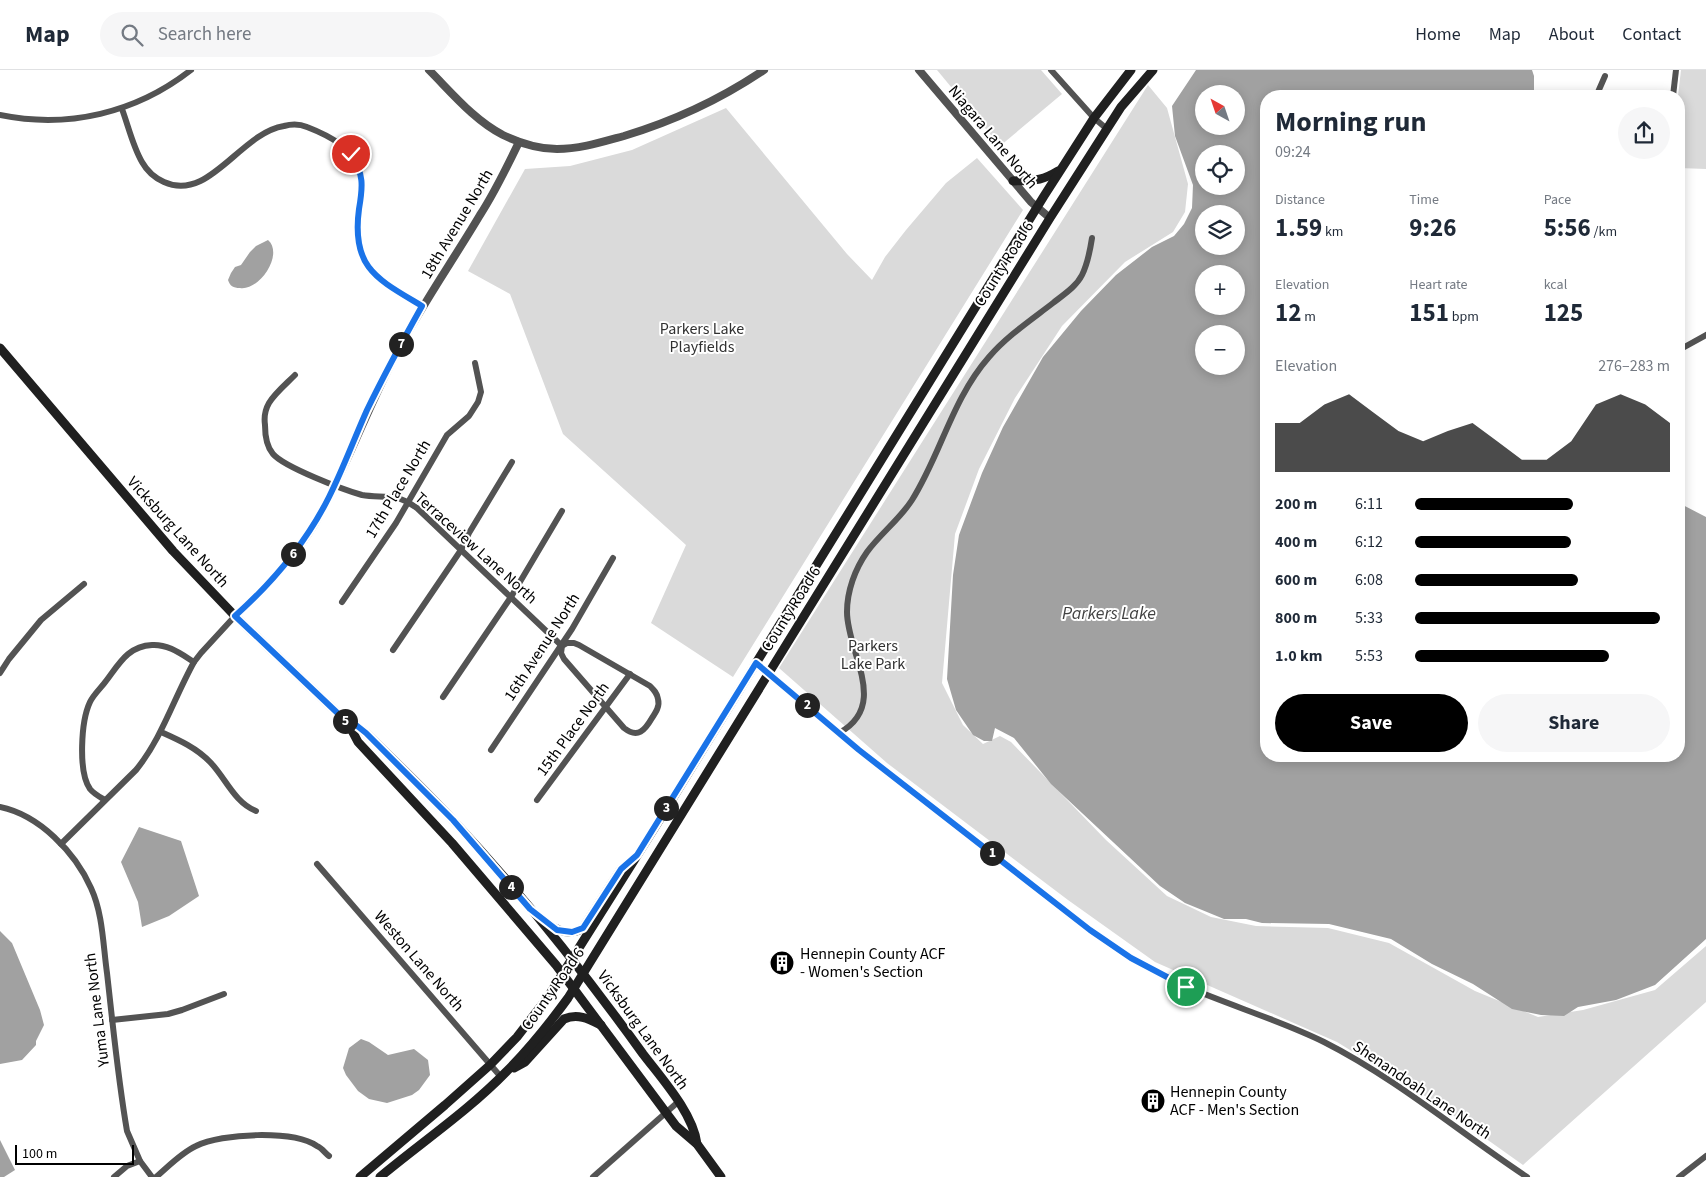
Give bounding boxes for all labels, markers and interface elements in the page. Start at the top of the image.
search box [100,12,450,57]
text: Map [25,17,70,52]
icon: search [118,21,146,49]
text: Search here [158,21,251,48]
text: Home [1415,22,1461,47]
text: Map [1489,22,1521,47]
text: About [1549,22,1594,47]
text: Contact [1622,22,1681,47]
street label: Niagara Lane North [943,80,1043,194]
north arrow [1195,85,1245,135]
map controls [1195,85,1245,375]
text: Morning run [1275,102,1426,142]
button: share [1618,107,1670,159]
pin [330,133,372,175]
icon: check [337,140,365,168]
text: 09:24 [1275,141,1311,163]
button: locate [1195,145,1245,195]
street label: 18th Avenue North [416,165,498,283]
text: Distance [1275,190,1325,210]
text: Time [1409,190,1439,210]
text: Pace [1544,190,1571,210]
button: layers [1195,205,1245,255]
text: 1.59 [1275,210,1322,246]
text: 9:26 [1409,210,1456,246]
text: 5:56 [1544,210,1591,246]
street label: County Road 6 [969,217,1039,311]
text: km [1322,222,1343,242]
text: /km [1591,222,1617,242]
button: + [1195,265,1245,315]
text: Elevation [1275,275,1330,295]
text: Heart rate [1409,275,1468,295]
text: kcal [1544,275,1567,295]
text: 12 [1275,295,1301,331]
text: 151 [1409,295,1449,331]
text: 125 [1544,295,1583,331]
text: m [1301,307,1316,327]
text: bpm [1449,307,1479,327]
park label: Parkers Lake Playfields [660,318,744,358]
button: − [1195,325,1245,375]
pin: 7 [388,332,414,356]
text: 7 [398,334,405,354]
text: Elevation [1275,355,1337,377]
text: 276–283 m [1598,355,1670,377]
street label: 17th Place North [360,436,436,542]
street label: Vicksburg Lane North [122,472,234,592]
street label: Terraceview Lane North [410,487,542,609]
text: 200 m [1275,493,1317,515]
text: 6:11 [1355,493,1383,515]
text: 400 m [1275,531,1317,553]
text: 6:12 [1355,531,1383,553]
pin: 6 [280,542,306,566]
text: 6 [290,544,297,564]
street label: County Road 6 [756,562,826,656]
text: 600 m [1275,569,1317,591]
text: 6:08 [1355,569,1383,591]
street label: 16th Avenue North [499,589,585,705]
water label: Parkers Lake [1062,601,1156,626]
text: 800 m [1275,607,1317,629]
text: 5:33 [1355,607,1383,629]
park label: Parkers Lake Park [841,635,905,675]
text: 1.0 km [1275,645,1322,667]
text: 5:53 [1355,645,1383,667]
street label: 15th Place North [531,678,615,780]
pin: 2 [794,692,820,718]
button: Save [1275,694,1468,752]
button: Share [1478,694,1670,752]
text: 2 [804,695,811,715]
pin: 5 [332,708,358,734]
text: 5 [342,711,349,731]
pin: 3 [654,796,678,820]
text: 3 [663,798,670,818]
pin: 1 [980,840,1004,866]
text: 1 [989,843,996,863]
pin: 4 [498,874,524,900]
text: 4 [508,877,515,897]
street label: Weston Lane North [369,906,469,1016]
street label: County Road 6 [516,943,590,1035]
place label: Hennepin County ACF - Women's Section [800,943,946,983]
building icon: Hennepin County ACF - Women's Section [769,950,795,976]
street label: Yuma Lane North [79,952,115,1069]
street label: Vicksburg Lane North [592,966,694,1094]
pin [1165,966,1207,1008]
icon: arrive [1172,973,1200,1001]
street label: Shenandoah Lane North [1349,1035,1495,1145]
place label: Hennepin County ACF - Men's Section [1170,1081,1299,1121]
building icon: Hennepin County ACF - Men's Section [1140,1088,1166,1114]
scale bar [15,1142,134,1165]
text: 100 m [22,1144,57,1164]

